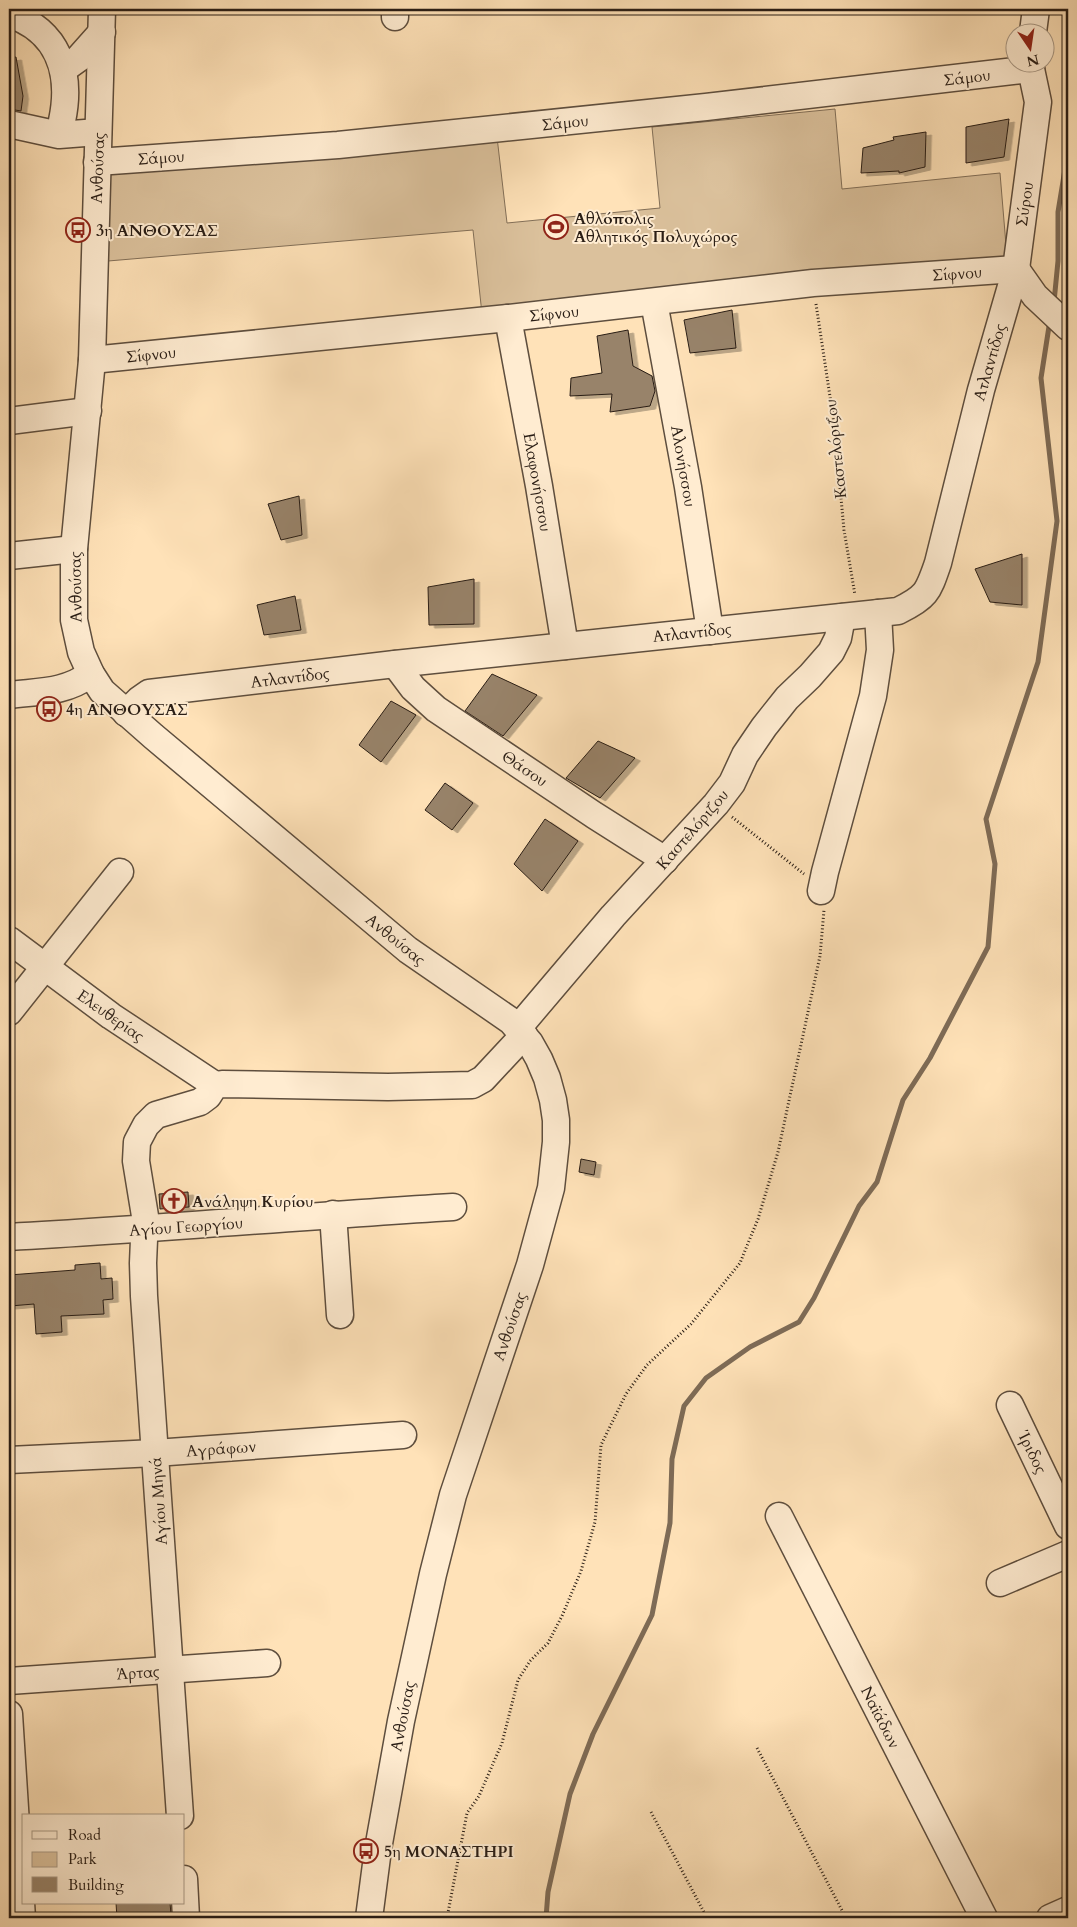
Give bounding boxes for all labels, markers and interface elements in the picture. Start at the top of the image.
north arrow [1004,22,1054,72]
text: N [1025,50,1041,71]
street label: Σάμου [942,64,992,92]
street label: Σάμου [541,110,590,136]
street label: Ανθούσας [86,132,110,204]
street label: Σάμου [137,145,185,171]
street label: Σύρου [1011,180,1039,228]
place label: Αθλόπολις Αθλητικός Πολυχώρος [574,208,737,248]
sports icon: Αθλόπολις Αθλητικός Πολυχώρος [543,214,569,240]
bus stop icon: 3η ΑΝΘΟΥΣΑΣ [65,217,91,243]
place label: 3η ΑΝΘΟΥΣΑΣ [96,220,218,242]
street label: Σίφνου [931,261,983,287]
street label: Σίφνου [528,300,580,328]
street label: Ατλαντίδος [968,321,1012,403]
street label: Σίφνου [125,341,177,369]
street label: Καστελόριζου [820,398,852,500]
street label: Αλονήσσου [665,424,701,509]
street label: Ελαφονήσσου [517,431,557,533]
street label: Ανθούσας [64,551,88,623]
street label: Ατλαντίδος [651,618,733,648]
street label: Ατλαντίδος [249,662,331,694]
bus stop icon: 4η ΑΝΘΟΥΣΑΣ [36,696,62,722]
place label: 4η ΑΝΘΟΥΣΑΣ [66,699,188,721]
street label: Θάσου [497,745,552,792]
street label: Καστελόριζου [652,785,734,875]
street label: Ανθούσας [361,909,430,971]
street label: Ελευθερίας [72,985,149,1047]
church icon: Ανάληψη Κυρίου [161,1188,187,1214]
place label: Ανάληψη Κυρίου [192,1191,313,1213]
street label: Αγίου Γεωργίου [128,1212,244,1242]
street label: Ανθούσας [488,1289,532,1364]
street label: Ίριδος [1012,1427,1052,1478]
street label: Αγράφων [185,1436,257,1462]
street label: Αγίου Μηνά [145,1456,173,1546]
street label: Άρτας [116,1661,160,1685]
street label: Ανθούσας [385,1679,421,1753]
street label: Ναϊάδων [855,1683,905,1752]
legend [22,1814,185,1904]
text: Road [68,1825,101,1845]
bus stop icon: 5η ΜΟΝΑΣΤΗΡΙ [353,1838,379,1864]
place label: 5η ΜΟΝΑΣΤΗΡΙ [384,1841,514,1863]
text: Park [68,1849,97,1869]
text: Building [68,1875,124,1895]

